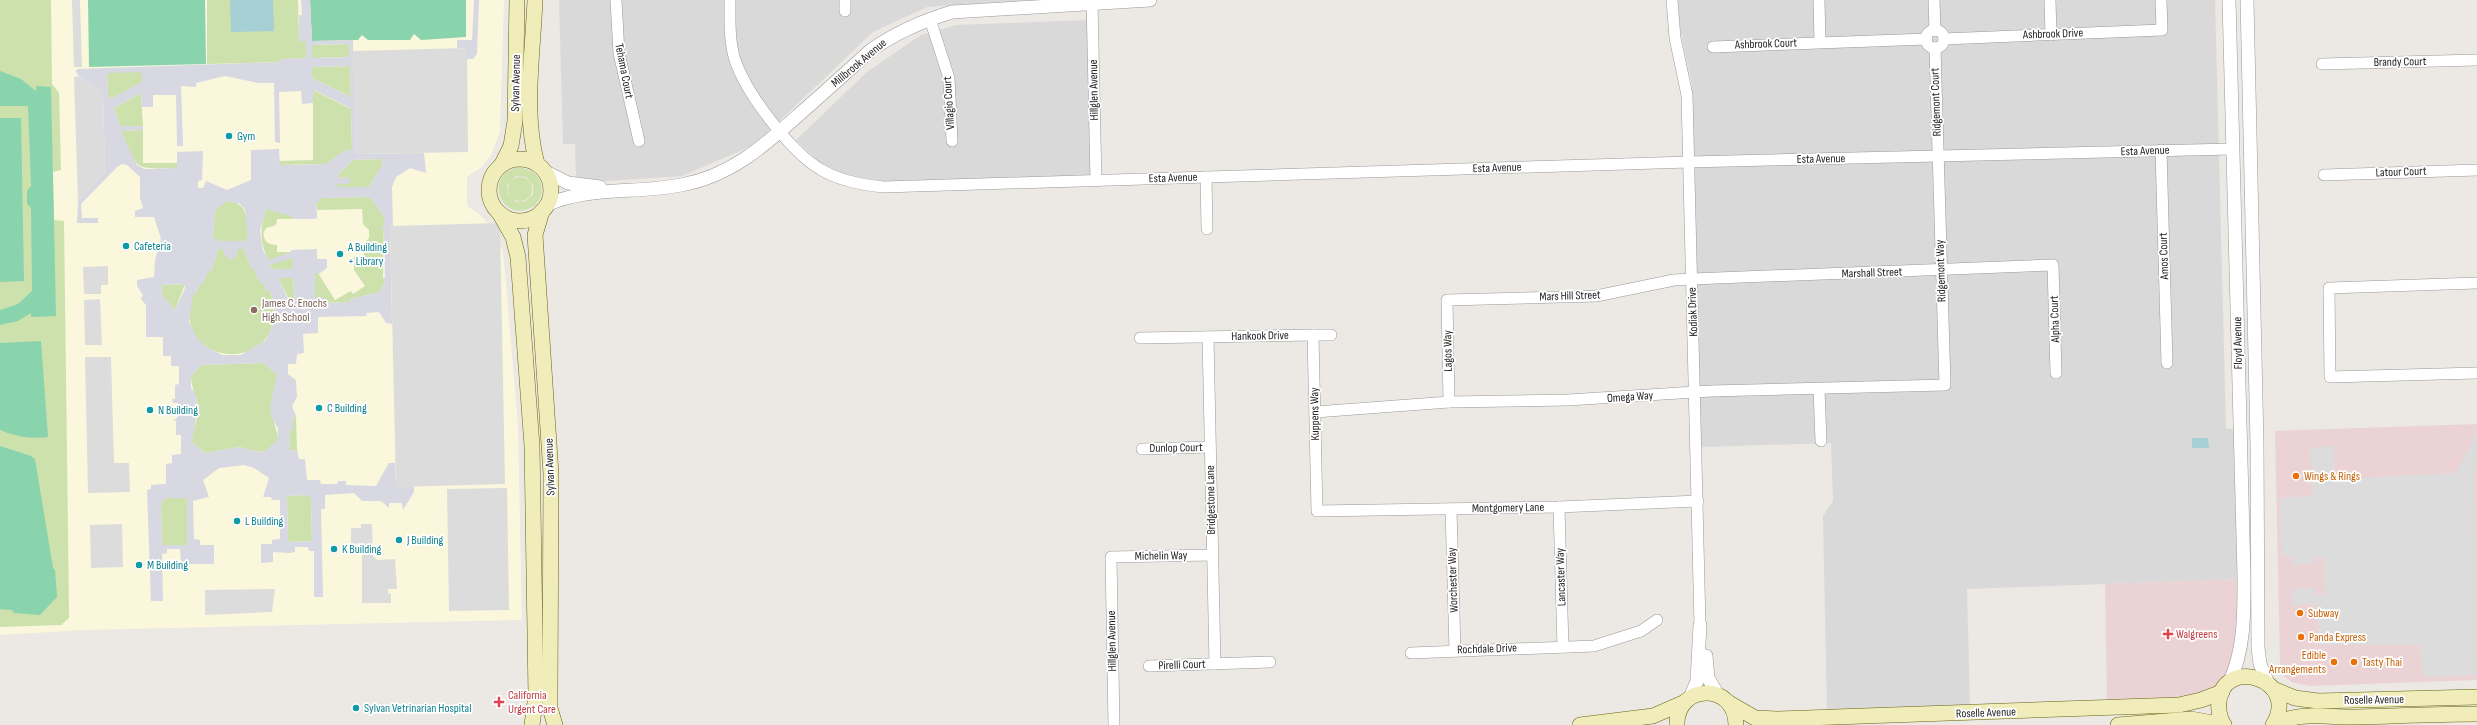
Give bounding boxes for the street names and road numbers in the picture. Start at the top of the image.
street label: Ashbrook Drive [2022,25,2084,43]
street label: Millbrook Avenue [828,35,890,91]
street label: Ashbrook Court [1734,35,1798,53]
street label: Tehama Court [611,42,637,100]
street label: Sylvan Avenue [508,54,524,112]
street label: Brandy Court [2373,54,2427,70]
street label: Hillglen Avenue [1086,59,1102,121]
street label: Ridgemont Court [1927,67,1945,137]
street label: Villagio Court [940,75,958,130]
street label: Esta Avenue [2120,143,2170,159]
street label: Esta Avenue [1797,151,1846,167]
street label: Esta Avenue [1472,160,1522,176]
street label: Latour Court [2375,164,2427,180]
street label: Esta Avenue [1148,170,1198,186]
street label: Amos Court [2156,232,2172,281]
street label: Ridgemont Way [1932,239,1950,302]
street label: Marshall Street [1841,264,1903,282]
street label: Mars Hill Street [1539,287,1601,305]
street label: Kodiak Drive [1685,287,1701,337]
street label: Alpha Court [2047,295,2063,344]
street label: Floyd Avenue [2230,316,2246,369]
street label: Hankook Drive [1231,328,1289,344]
street label: Lagos Way [1440,330,1456,372]
street label: Kuppens Way [1307,387,1323,441]
street label: Omega Way [1606,388,1654,406]
street label: Sylvan Avenue [541,438,558,496]
street label: Dunlop Court [1149,440,1203,456]
street label: Bridgestone Lane [1203,465,1219,535]
street label: Montgomery Lane [1472,500,1544,516]
street label: Worchester Way [1444,547,1462,613]
street label: Lancaster Way [1552,547,1570,606]
street label: Michelin Way [1135,548,1188,564]
street label: Hillglen Avenue [1104,610,1120,672]
street label: Rochdale Drive [1457,640,1517,658]
street label: Pirelli Court [1158,657,1206,673]
street label: Roselle Avenue [2344,692,2404,708]
street label: Roselle Avenue [1956,704,2016,722]

